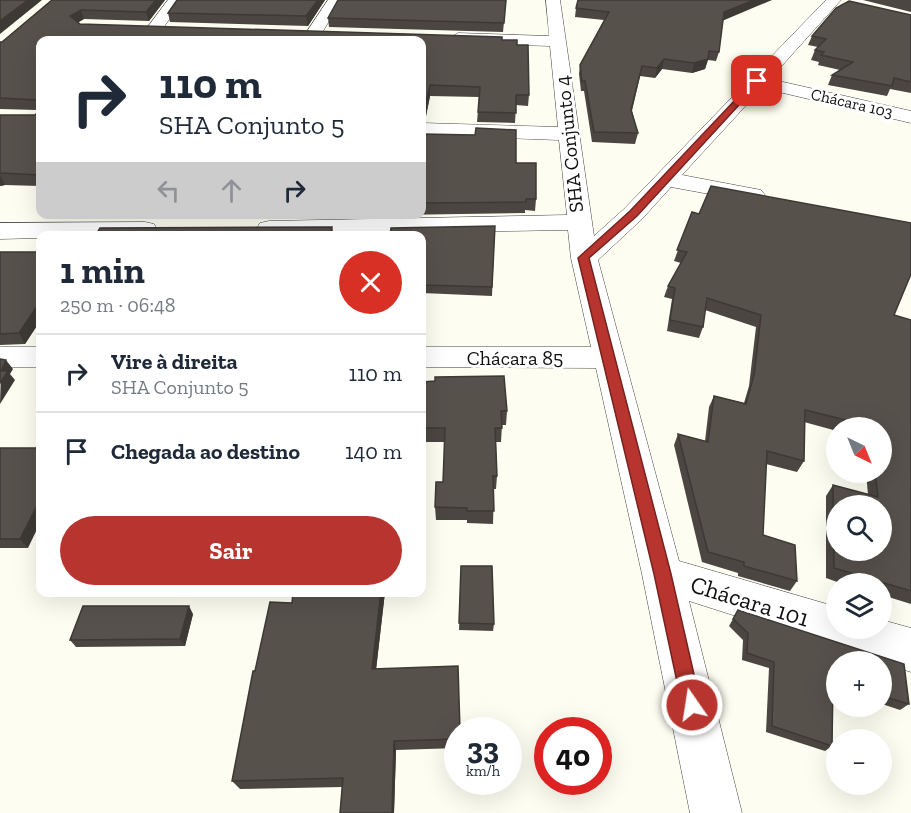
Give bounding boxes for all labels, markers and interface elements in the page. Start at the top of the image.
pin [731,55,782,106]
text: 110 m [159,58,262,109]
icon: right [60,60,138,138]
icon: arrive [740,64,773,97]
street label: SHA Conjunto 4 [550,74,588,214]
street label: Chácara 103 [809,84,895,122]
text: SHA Conjunto 5 [159,109,345,141]
icon: left [152,174,185,207]
icon: ahead [215,174,248,207]
icon: right [278,174,311,207]
text: 1 min [60,249,145,292]
button: close [339,251,402,314]
text: 250 m · 06:48 [60,293,175,317]
street label: Chácara 85 [467,346,563,370]
text: Vire à direita [111,348,238,375]
icon: right [60,357,93,390]
text: 110 m [348,360,402,387]
text: SHA Conjunto 5 [111,375,248,399]
north arrow [826,417,892,483]
map controls [826,417,892,795]
icon: arrive [60,435,93,468]
text: Chegada ao destino [111,438,300,465]
text: 140 m [345,438,402,465]
button: search [826,495,892,561]
button: Sair [60,516,402,585]
street label: Chácara 101 [687,569,813,633]
button: layers [826,573,892,639]
button: + [826,651,892,717]
position arrow [660,673,724,737]
speed limit sign: 40 [534,717,612,795]
button: − [826,729,892,795]
text: 33 [467,731,499,767]
text: km/h [466,762,500,780]

